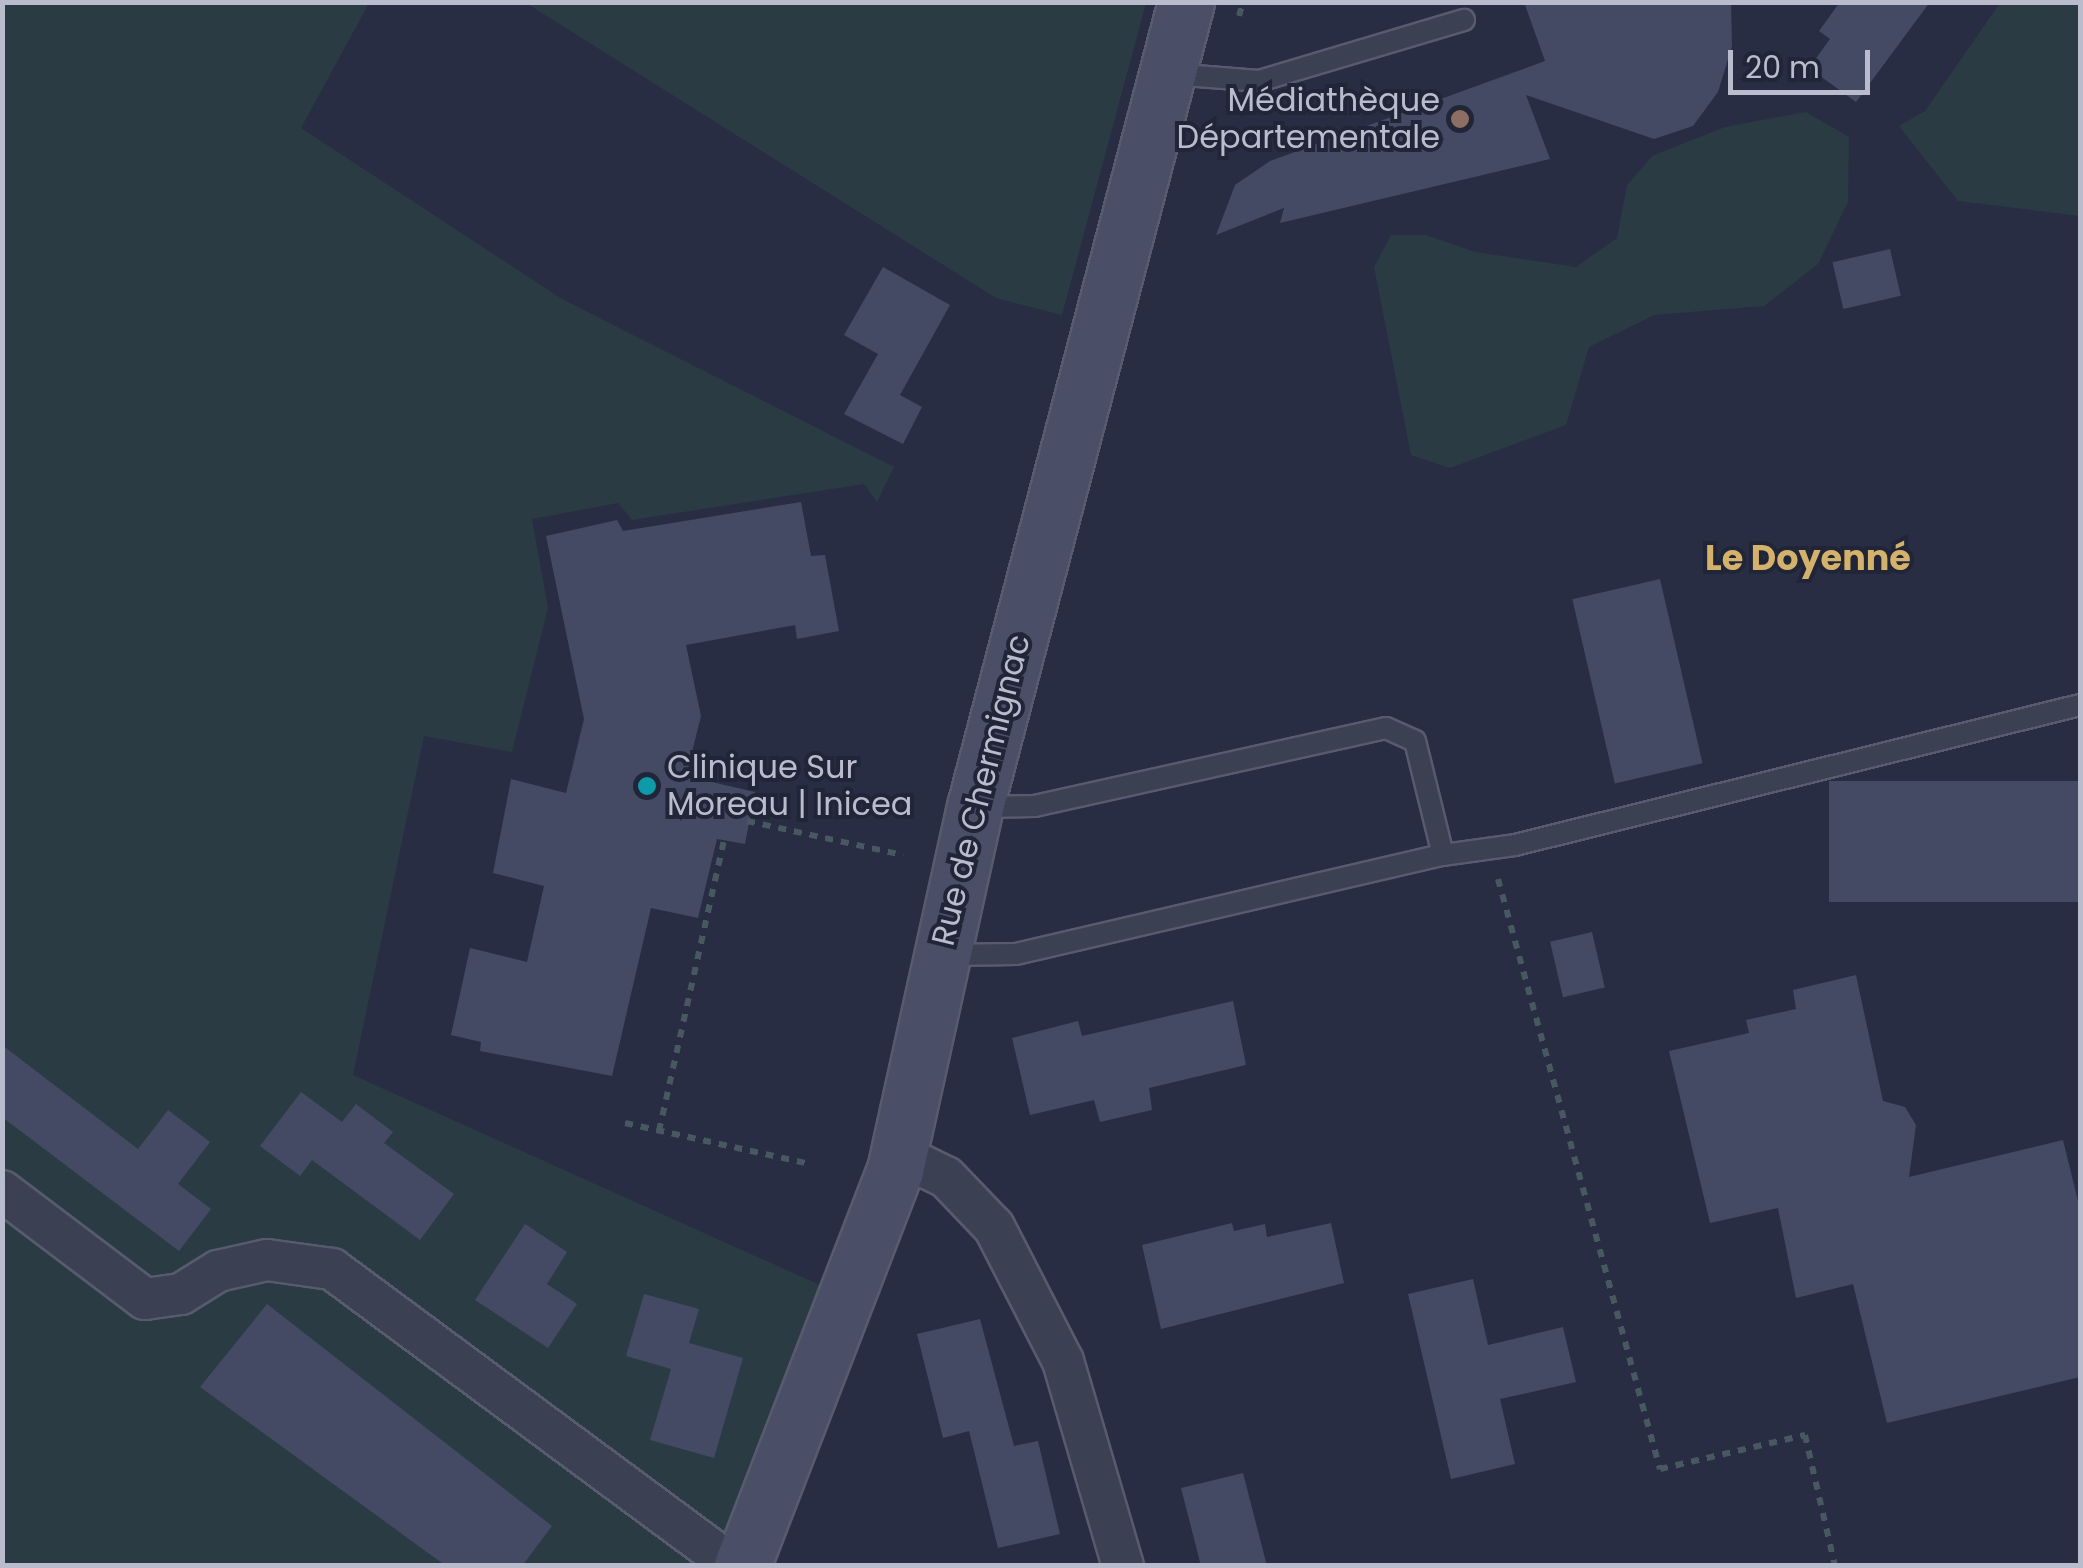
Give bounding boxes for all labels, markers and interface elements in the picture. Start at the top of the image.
scale bar [1733,30,1876,92]
text: 20 m [1745,46,1820,89]
place label: Médiathèque Départementale [1177,82,1440,157]
marker: Médiathèque Départementale [1449,108,1471,130]
district label: Le Doyenné [1705,537,1911,579]
street label: Rue de Chermignac [924,630,1038,950]
place label: Clinique Sur Moreau | Inicea [667,749,912,824]
marker: Clinique Sur Moreau | Inicea [636,775,658,797]

